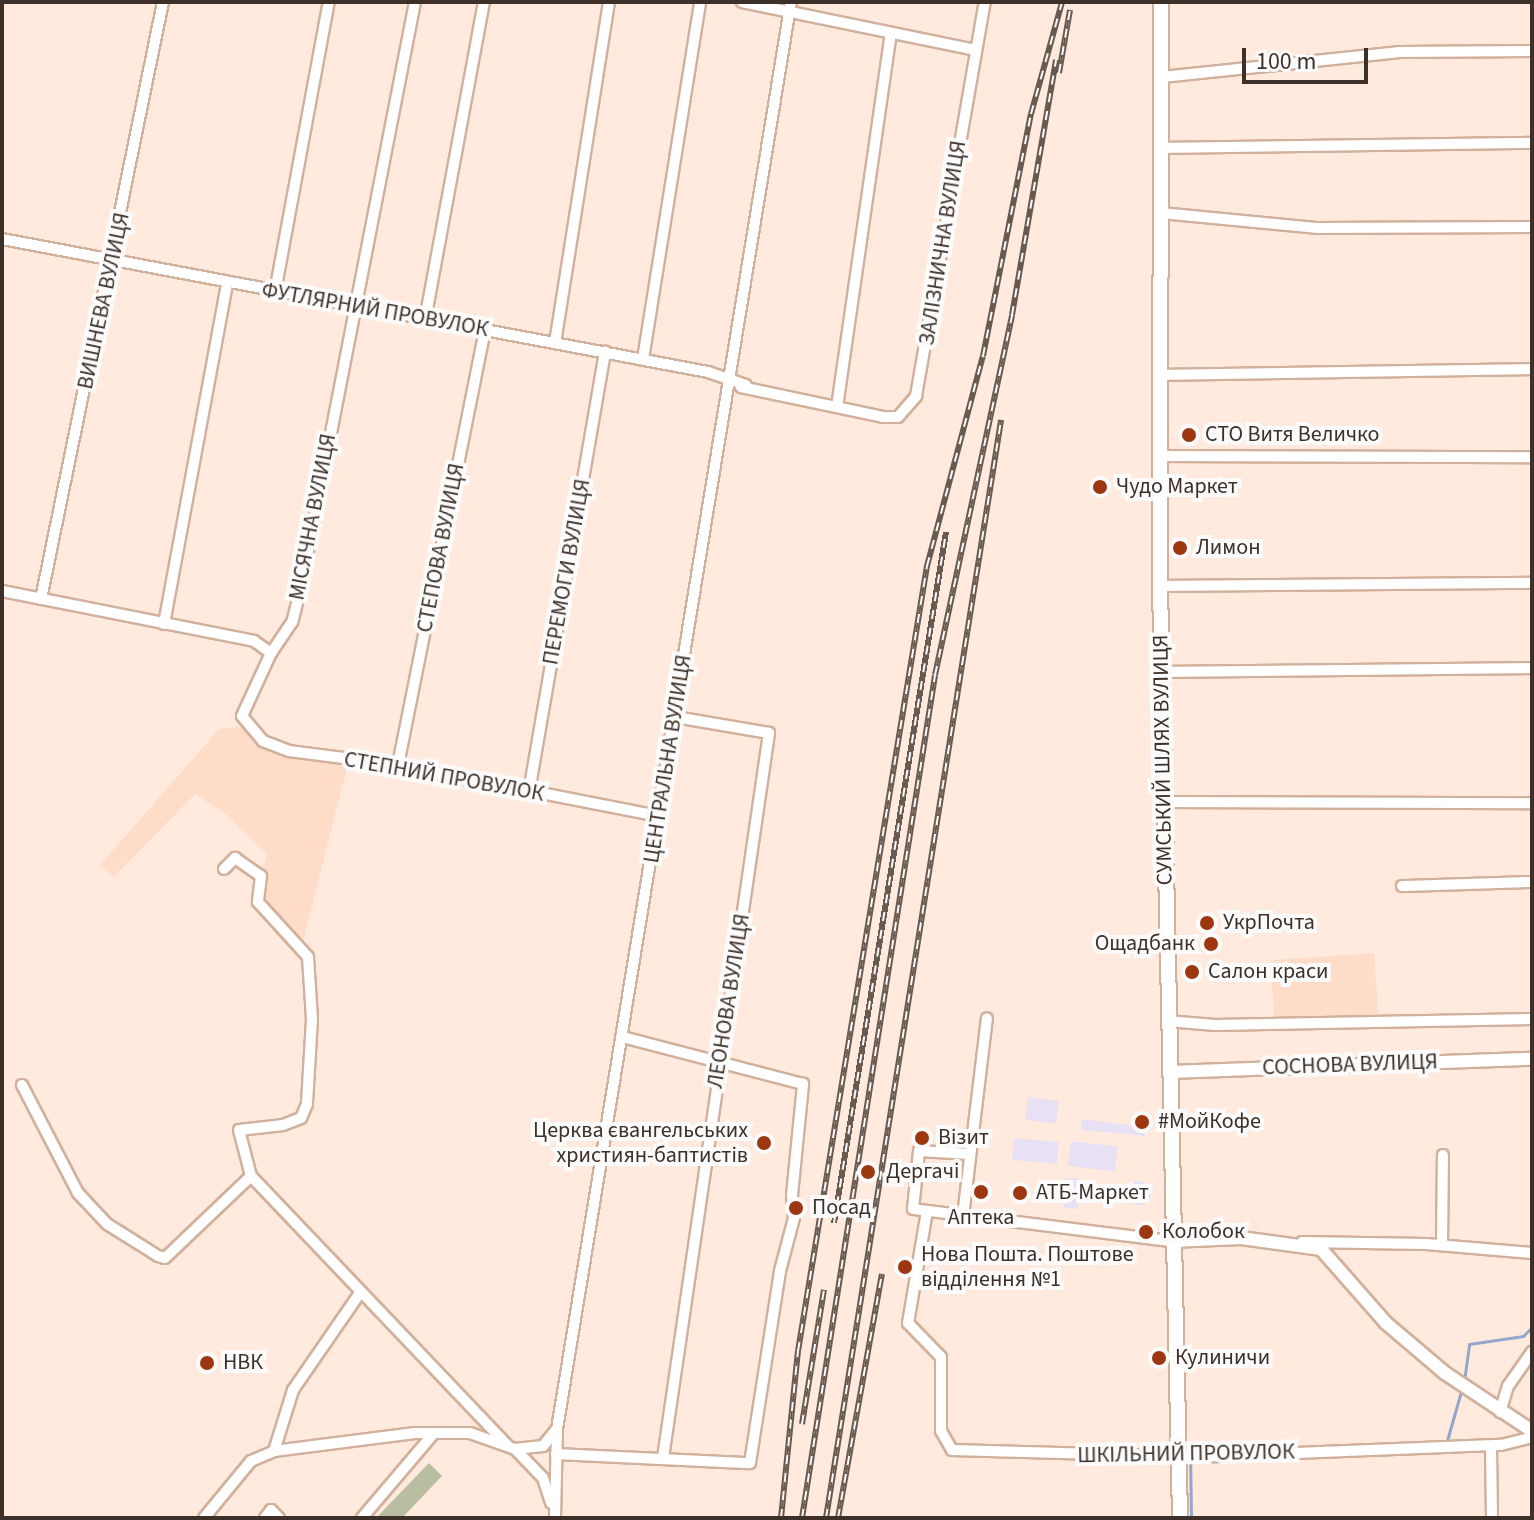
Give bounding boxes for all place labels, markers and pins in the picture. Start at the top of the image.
place label: СТО Витя Величко [1205,422,1380,448]
marker: СТО Витя Величко [1180,426,1198,444]
place label: Чудо Маркет [1116,474,1238,500]
marker: Чудо Маркет [1091,478,1109,496]
place label: Лимон [1196,535,1261,561]
marker: Лимон [1171,539,1189,557]
place label: УкрПочта [1223,910,1315,936]
marker: УкрПочта [1198,914,1216,932]
place label: Ощадбанк [1095,931,1195,957]
marker: Ощадбанк [1202,935,1220,953]
place label: Салон краси [1208,959,1328,985]
marker: Салон краси [1183,963,1201,981]
place label: #МойКофе [1158,1109,1261,1135]
marker: #МойКофе [1133,1113,1151,1131]
place label: Церква євангельських християн-баптистів [533,1117,748,1168]
place label: Візит [938,1125,989,1151]
marker: Візит [913,1129,931,1147]
marker: Церква євангельських християн-баптистів [755,1134,773,1152]
place label: Дергачі [886,1159,959,1185]
marker: Дергачі [857,1161,879,1183]
place label: АТБ-Маркет [1036,1180,1149,1206]
marker: Аптека [972,1183,990,1201]
marker: АТБ-Маркет [1011,1184,1029,1202]
place label: Посад [812,1195,871,1221]
marker: Посад [787,1199,805,1217]
place label: Аптека [948,1205,1014,1231]
place label: Колобок [1162,1219,1245,1245]
marker: Колобок [1137,1223,1155,1241]
place label: Нова Пошта. Поштове відділення №1 [921,1241,1134,1292]
marker: Нова Пошта. Поштове відділення №1 [896,1258,914,1276]
place label: Кулиничи [1175,1345,1270,1371]
marker: Кулиничи [1150,1349,1168,1367]
place label: НВК [223,1350,263,1376]
marker: НВК [198,1354,216,1372]

